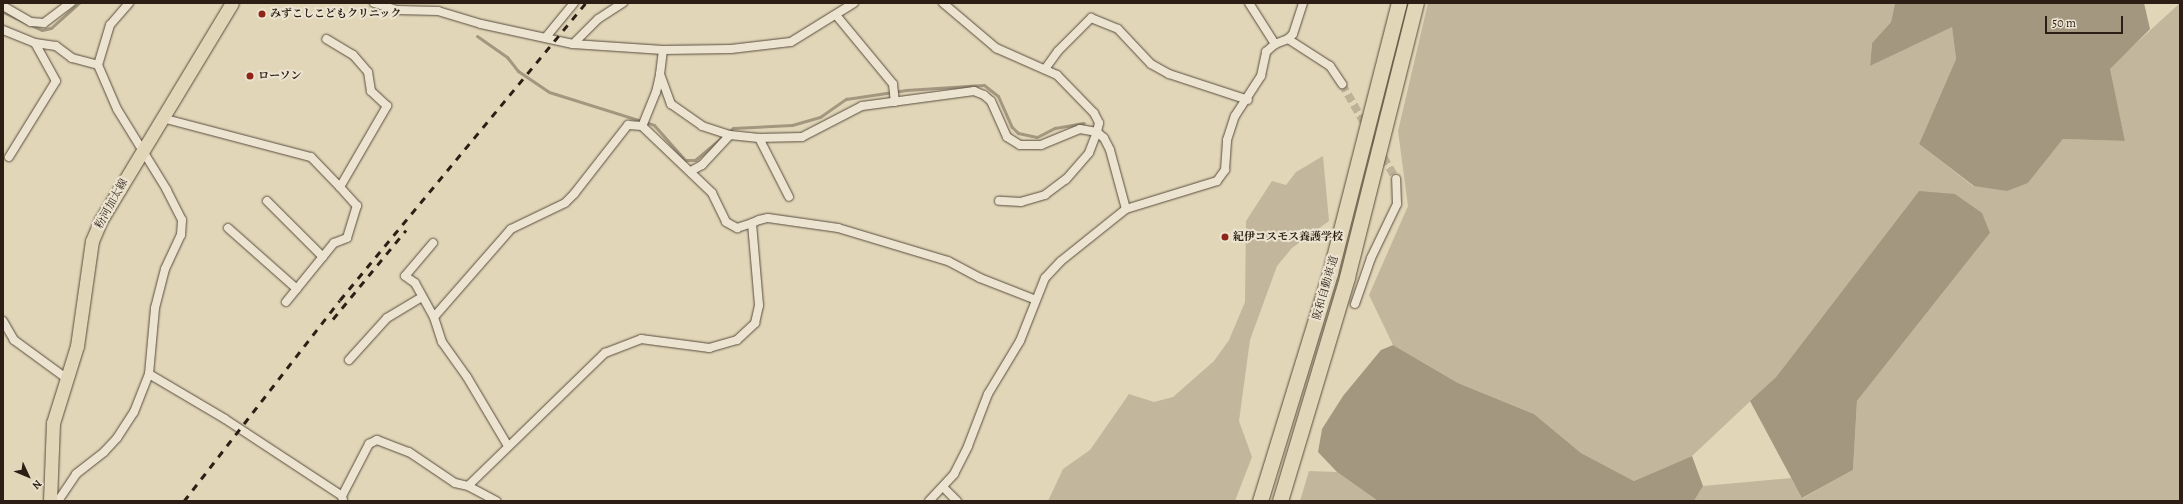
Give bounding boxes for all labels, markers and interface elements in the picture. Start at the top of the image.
place label: みずこしこどもクリニック [270,7,402,21]
scale bar [2047,8,2125,34]
marker: みずこしこどもクリニック [257,9,267,19]
text: 50 m [2052,15,2076,31]
place label: ローソン [258,69,302,83]
marker: ローソン [245,71,255,81]
street label: 粉河加太線 [93,177,131,231]
place label: 紀伊コスモス養護学校 [1233,230,1343,244]
marker: 紀伊コスモス養護学校 [1220,232,1230,242]
street label: 阪和自動車道 [1311,254,1341,322]
north arrow [8,456,48,496]
text: N [29,477,45,493]

